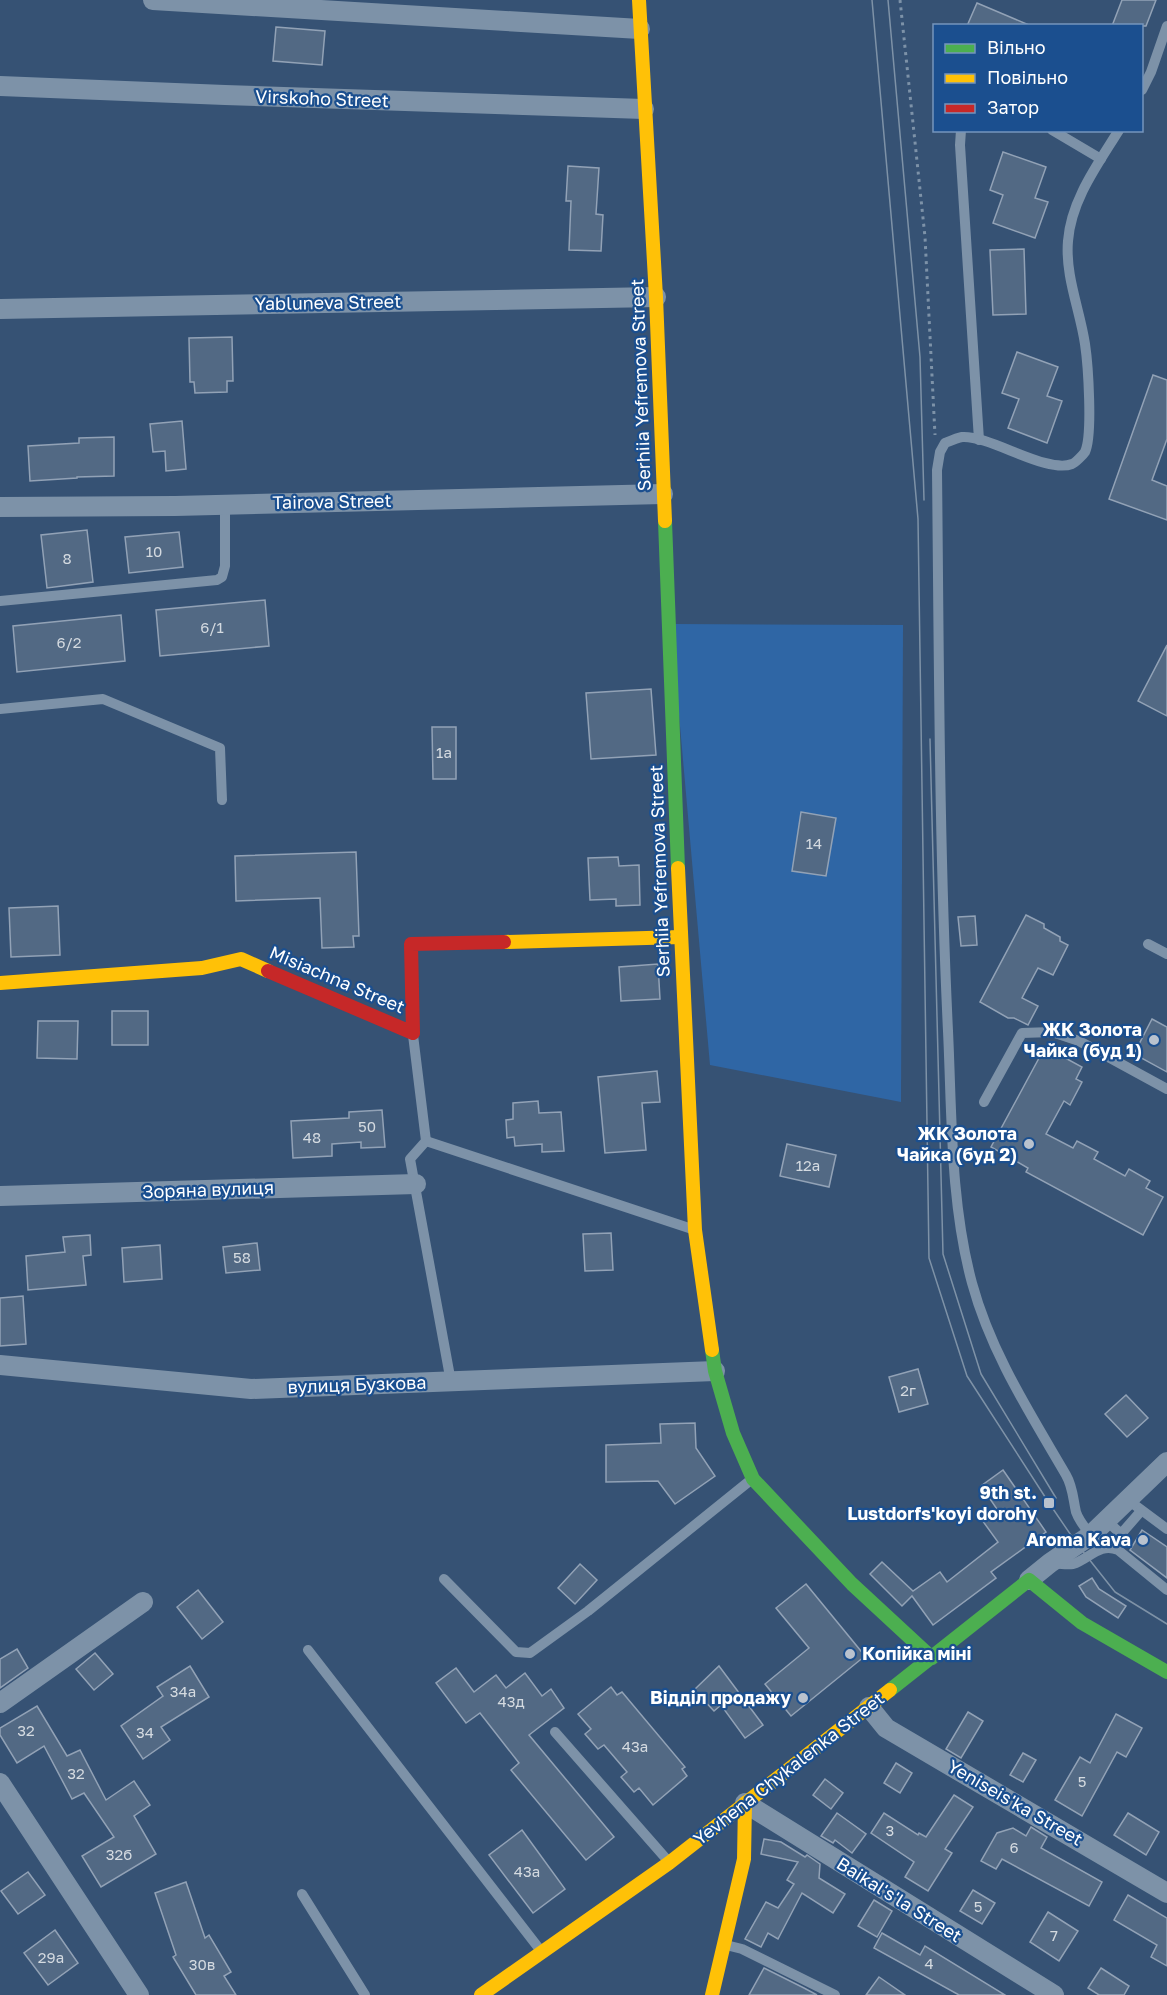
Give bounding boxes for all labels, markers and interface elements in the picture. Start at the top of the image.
legend [933,24,1143,132]
text: Вільно [987,36,1046,58]
text: Повільно [987,66,1068,88]
street label: Virskoho Street [255,85,389,111]
text: Затор [987,96,1039,118]
street label: Serhiia Yefremova Street [625,279,655,492]
street label: Yabluneva Street [254,290,401,314]
street label: Tairova Street [272,489,392,513]
house number: 10 [146,542,162,560]
house number: 8 [62,549,72,567]
house number: 6/1 [200,618,224,636]
house number: 6/2 [57,633,81,651]
house number: 1а [436,743,452,761]
street label: Serhiia Yefremova Street [644,765,674,978]
house number: 14 [806,834,822,852]
street label: Misiachna Street [266,941,408,1017]
place label: ЖК Золота Чайка (буд 1) [1023,1018,1142,1061]
marker: ЖК Золота Чайка (буд 1) [1147,1033,1161,1047]
house number: 50 [358,1117,376,1135]
place label: ЖК Золота Чайка (буд 2) [897,1122,1017,1165]
house number: 48 [303,1128,321,1146]
marker: ЖК Золота Чайка (буд 2) [1022,1137,1036,1151]
house number: 12а [796,1156,820,1174]
street label: Зоряна вулиця [142,1176,274,1202]
house number: 58 [233,1248,251,1266]
street label: вулиця Бузкова [287,1371,427,1397]
house number: 2г [900,1381,916,1399]
place label: 9th st. Lustdorfs'koyi dorohy [847,1481,1037,1524]
marker: 9th st. Lustdorfs'koyi dorohy [1042,1496,1056,1510]
place label: Aroma Kava [1026,1528,1131,1550]
marker: Aroma Kava [1136,1533,1150,1547]
place label: Копійка міні [862,1642,971,1664]
marker: Копійка міні [843,1647,857,1661]
house number: 34а [170,1682,196,1700]
place label: Відділ продажу [650,1686,791,1708]
street label: Yevhena Chykalenka Street [689,1687,888,1849]
marker: Відділ продажу [796,1691,810,1705]
house number: 43д [497,1692,525,1710]
house number: 32 [17,1721,35,1739]
house number: 34 [136,1723,154,1741]
house number: 43а [622,1737,648,1755]
street label: Yeniseis'ka Street [944,1754,1087,1850]
house number: 32 [67,1764,85,1782]
house number: 5 [1078,1772,1086,1790]
house number: 3 [886,1821,894,1839]
house number: 6 [1009,1838,1019,1856]
house number: 32б [106,1845,132,1863]
street label: Baikal's'la Street [833,1852,966,1946]
house number: 43а [514,1862,540,1880]
house number: 5 [974,1897,982,1915]
house number: 7 [1050,1926,1058,1944]
house number: 29а [38,1948,64,1966]
house number: 4 [924,1954,934,1972]
house number: 30в [189,1955,215,1973]

